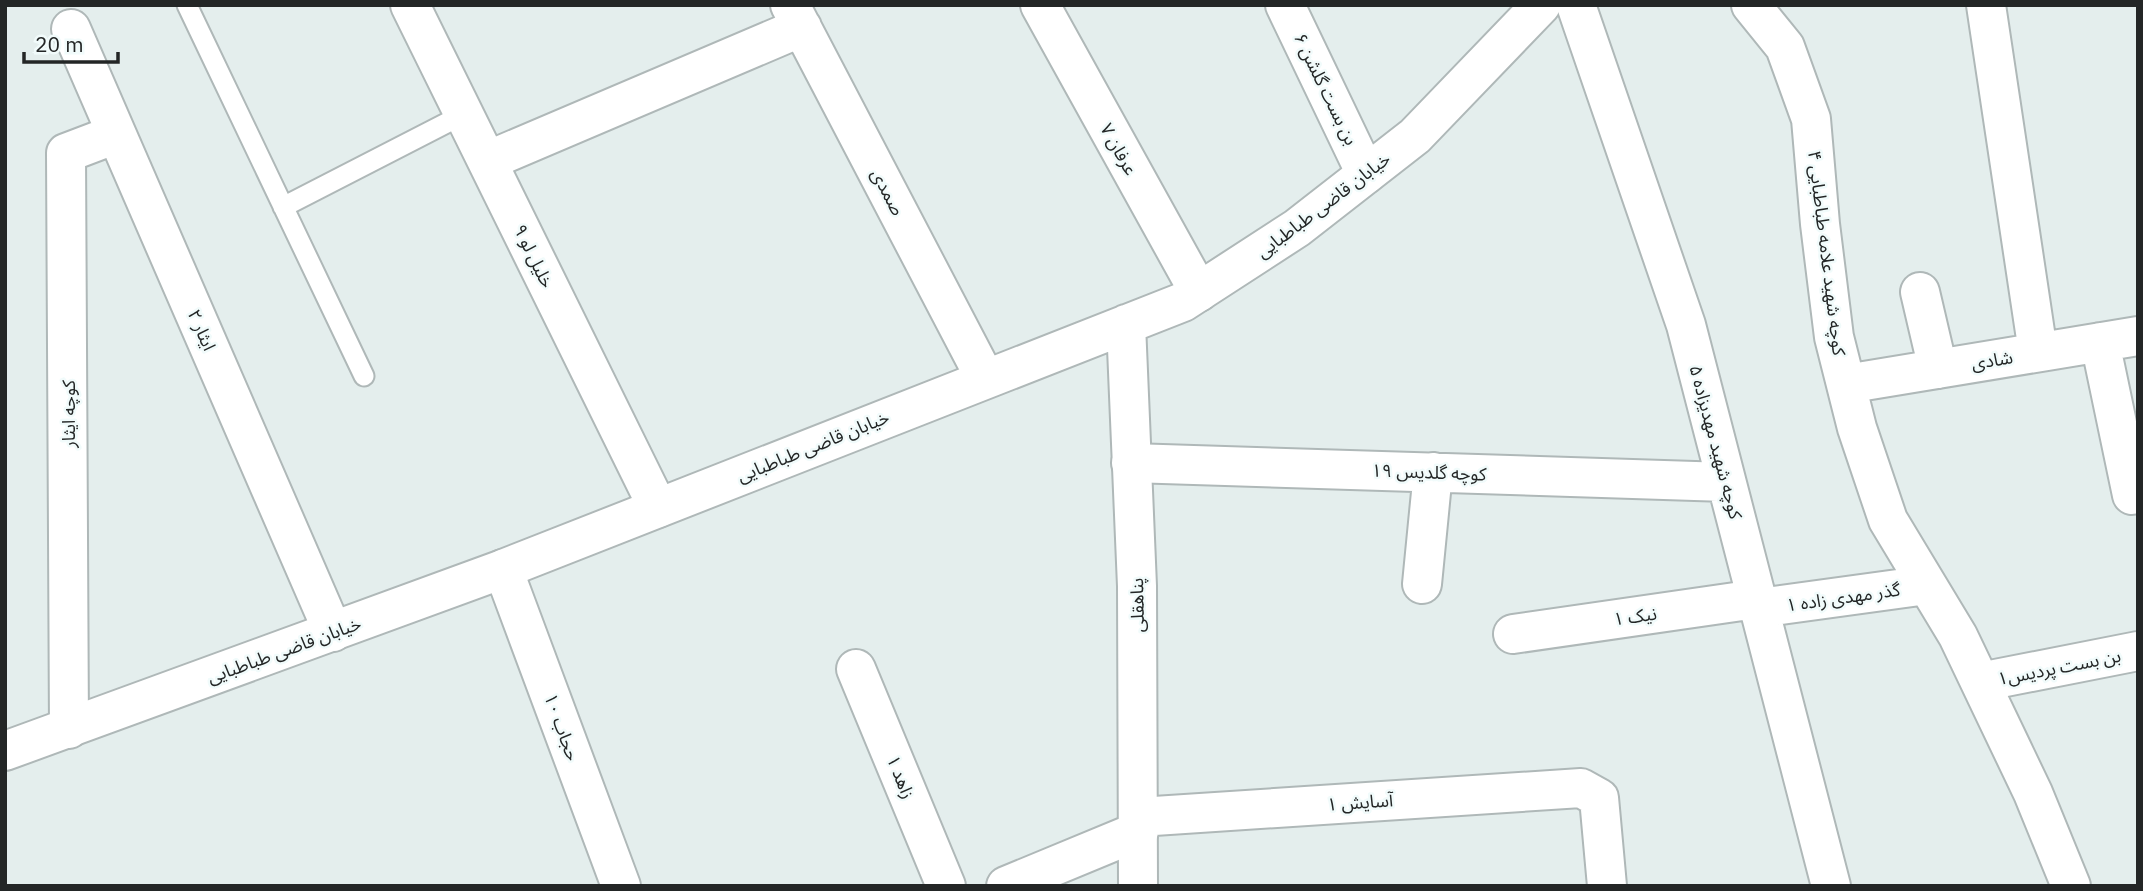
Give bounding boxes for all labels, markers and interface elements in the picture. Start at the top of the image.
scale bar [24,21,119,65]
street label: بن بست گلشن ۶ [1289,29,1363,149]
text: 20 m [35,30,84,58]
street label: عرفان ۷ [1095,119,1143,179]
street label: خیابان قاضی طباطبایی [1251,147,1395,263]
street label: کوچه شهید علامه طباطبایی ۴ [1803,149,1851,357]
street label: صمدی [866,165,910,219]
street label: خلیل لو ۹ [509,220,559,292]
street label: ایثار ۲ [183,306,221,354]
street label: شادی [1970,345,2014,375]
street label: کوچه شهید مهدیزاده ۵ [1684,363,1748,522]
street label: کوچه ایثار [57,380,80,449]
street label: خیابان قاضی طباطبایی [734,405,892,487]
street label: کوچه گلدیس ۱۹ [1371,459,1487,486]
street label: پناهقلی [1125,577,1149,633]
street label: گذر مهدی زاده ۱ [1785,578,1902,616]
street label: نیک ۱ [1612,602,1658,630]
street label: خیابان قاضی طباطبایی [204,611,364,689]
street label: بن بست پردیس۱ [1995,644,2123,690]
street label: حجاب ۱۰ [539,690,585,764]
street label: زاهد ۱ [882,752,920,802]
street label: آسایش ۱ [1326,788,1395,816]

